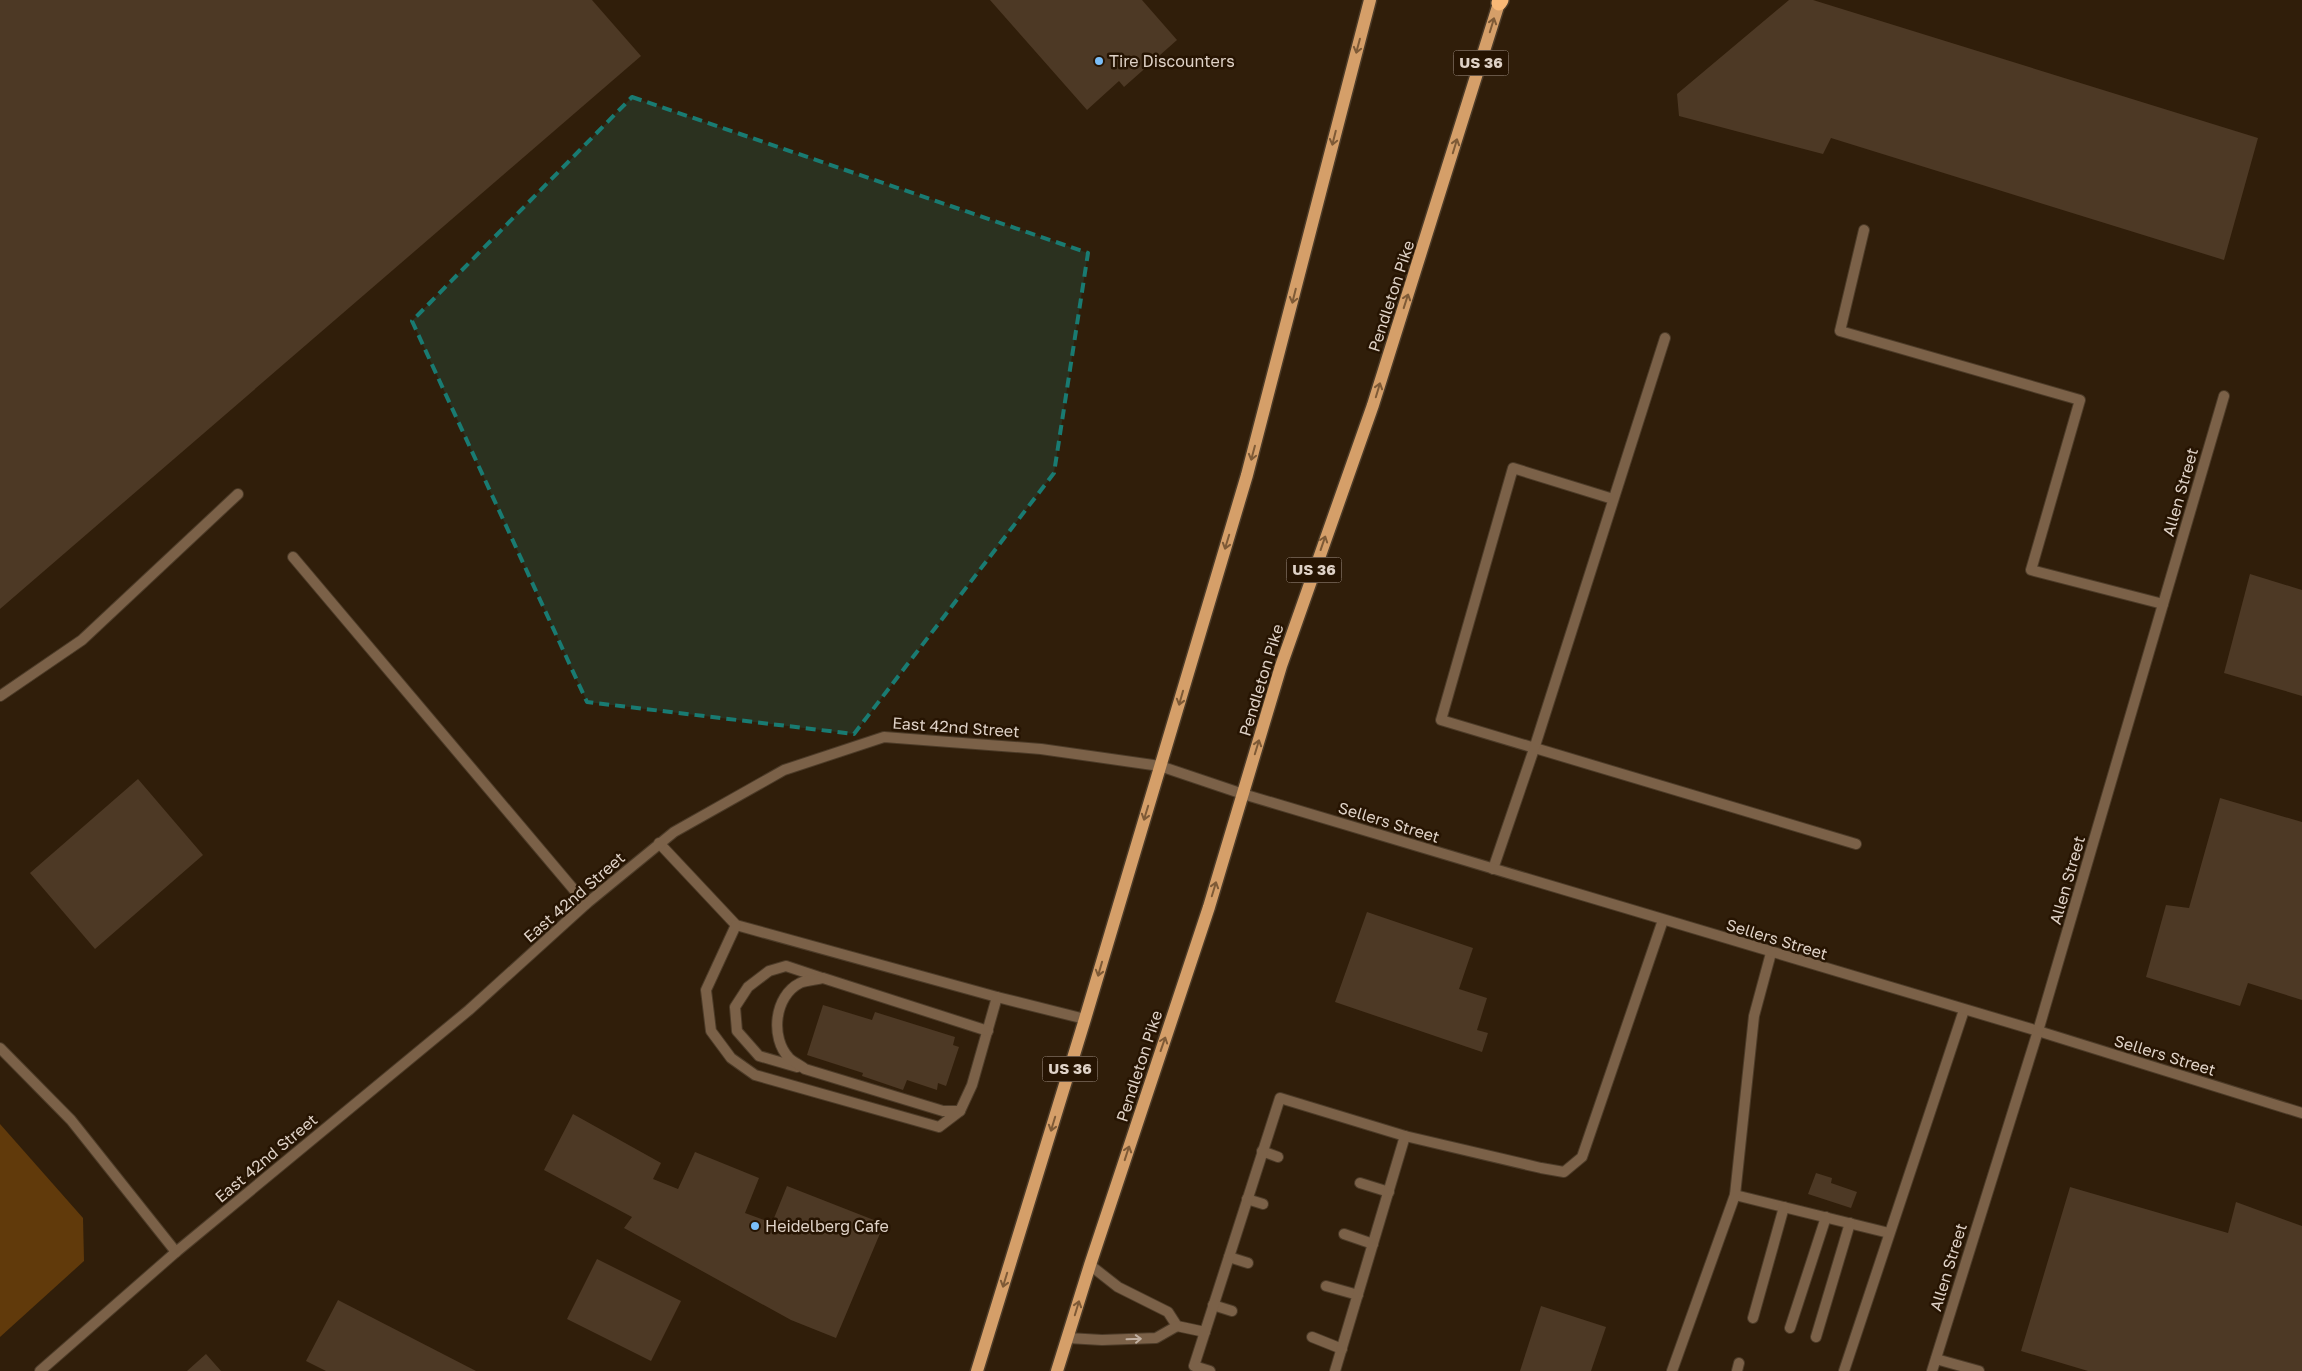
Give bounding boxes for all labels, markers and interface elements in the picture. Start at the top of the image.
one-way arrow [1488,18,1498,34]
one-way arrow [1353,37,1362,53]
road number: US 36 [1454,50,1508,76]
place label: Tire Discounters [1109,51,1235,71]
marker: Tire Discounters [1093,55,1105,67]
one-way arrow [1329,130,1338,146]
one-way arrow [1451,138,1460,154]
street label: Pendleton Pike [1364,238,1418,354]
one-way arrow [1288,287,1298,303]
one-way arrow [1402,293,1412,309]
one-way arrow [1373,382,1383,398]
one-way arrow [1247,444,1257,460]
street label: Allen Street [2158,446,2202,538]
one-way arrow [1222,534,1232,550]
one-way arrow [1319,535,1329,551]
road number: US 36 [1286,558,1342,582]
street label: Pendleton Pike [1234,622,1288,738]
one-way arrow [1175,689,1185,705]
street label: East 42nd Street [892,713,1020,741]
one-way arrow [1253,740,1263,756]
street label: Sellers Street [1336,797,1442,847]
one-way arrow [1141,805,1150,820]
street label: Allen Street [2045,834,2089,926]
street label: East 42nd Street [519,848,629,946]
one-way arrow [1210,882,1220,898]
street label: Sellers Street [1724,914,1830,964]
one-way arrow [1094,960,1104,976]
street label: Pendleton Pike [1112,1008,1166,1124]
street label: Sellers Street [2112,1030,2218,1080]
one-way arrow [1159,1036,1168,1052]
road number: US 36 [1042,1056,1098,1082]
street label: East 42nd Street [211,1109,321,1207]
one-way arrow [1047,1116,1057,1132]
one-way arrow [1122,1145,1132,1161]
place label: Heidelberg Cafe [765,1216,889,1236]
marker: Heidelberg Cafe [749,1220,761,1232]
street label: Allen Street [1925,1221,1971,1313]
one-way arrow [1000,1271,1009,1287]
one-way arrow [1072,1300,1082,1316]
one-way arrow [1126,1334,1142,1343]

